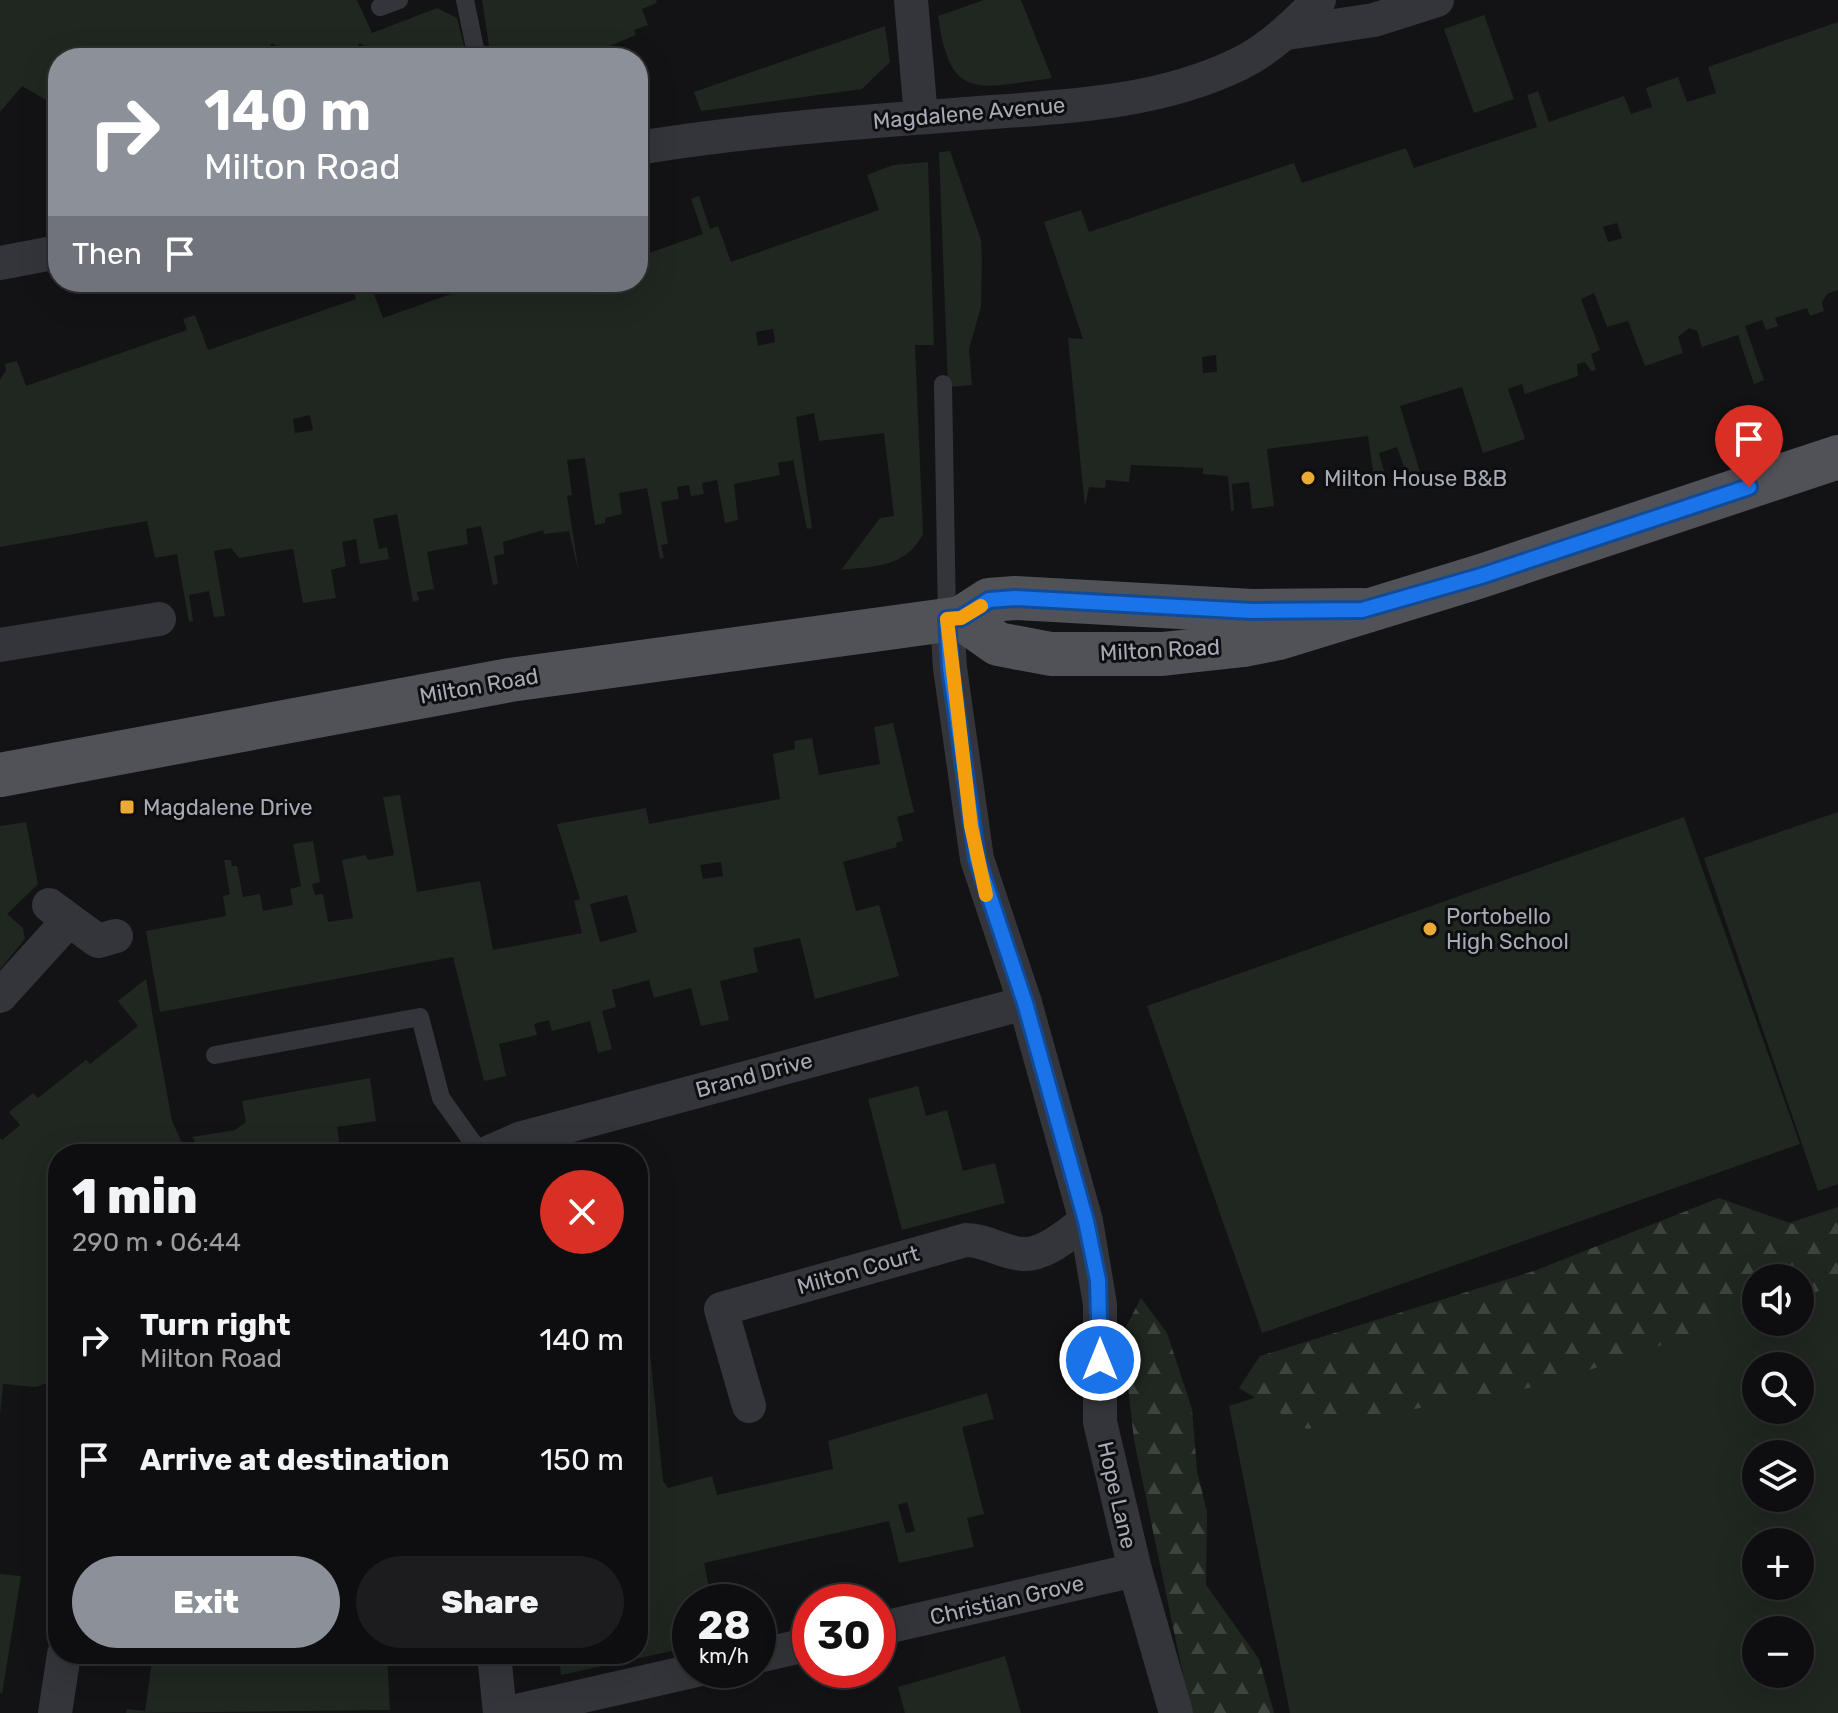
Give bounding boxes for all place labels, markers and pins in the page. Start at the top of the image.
pin [1715,405,1783,487]
place label: Milton House B&B [1324,465,1507,492]
marker: Milton House B&B [1299,469,1317,487]
place label: Magdalene Drive [143,794,313,821]
marker: Magdalene Drive [118,798,136,816]
place label: Portobello High School [1446,903,1569,955]
marker: Portobello High School [1421,920,1439,938]

